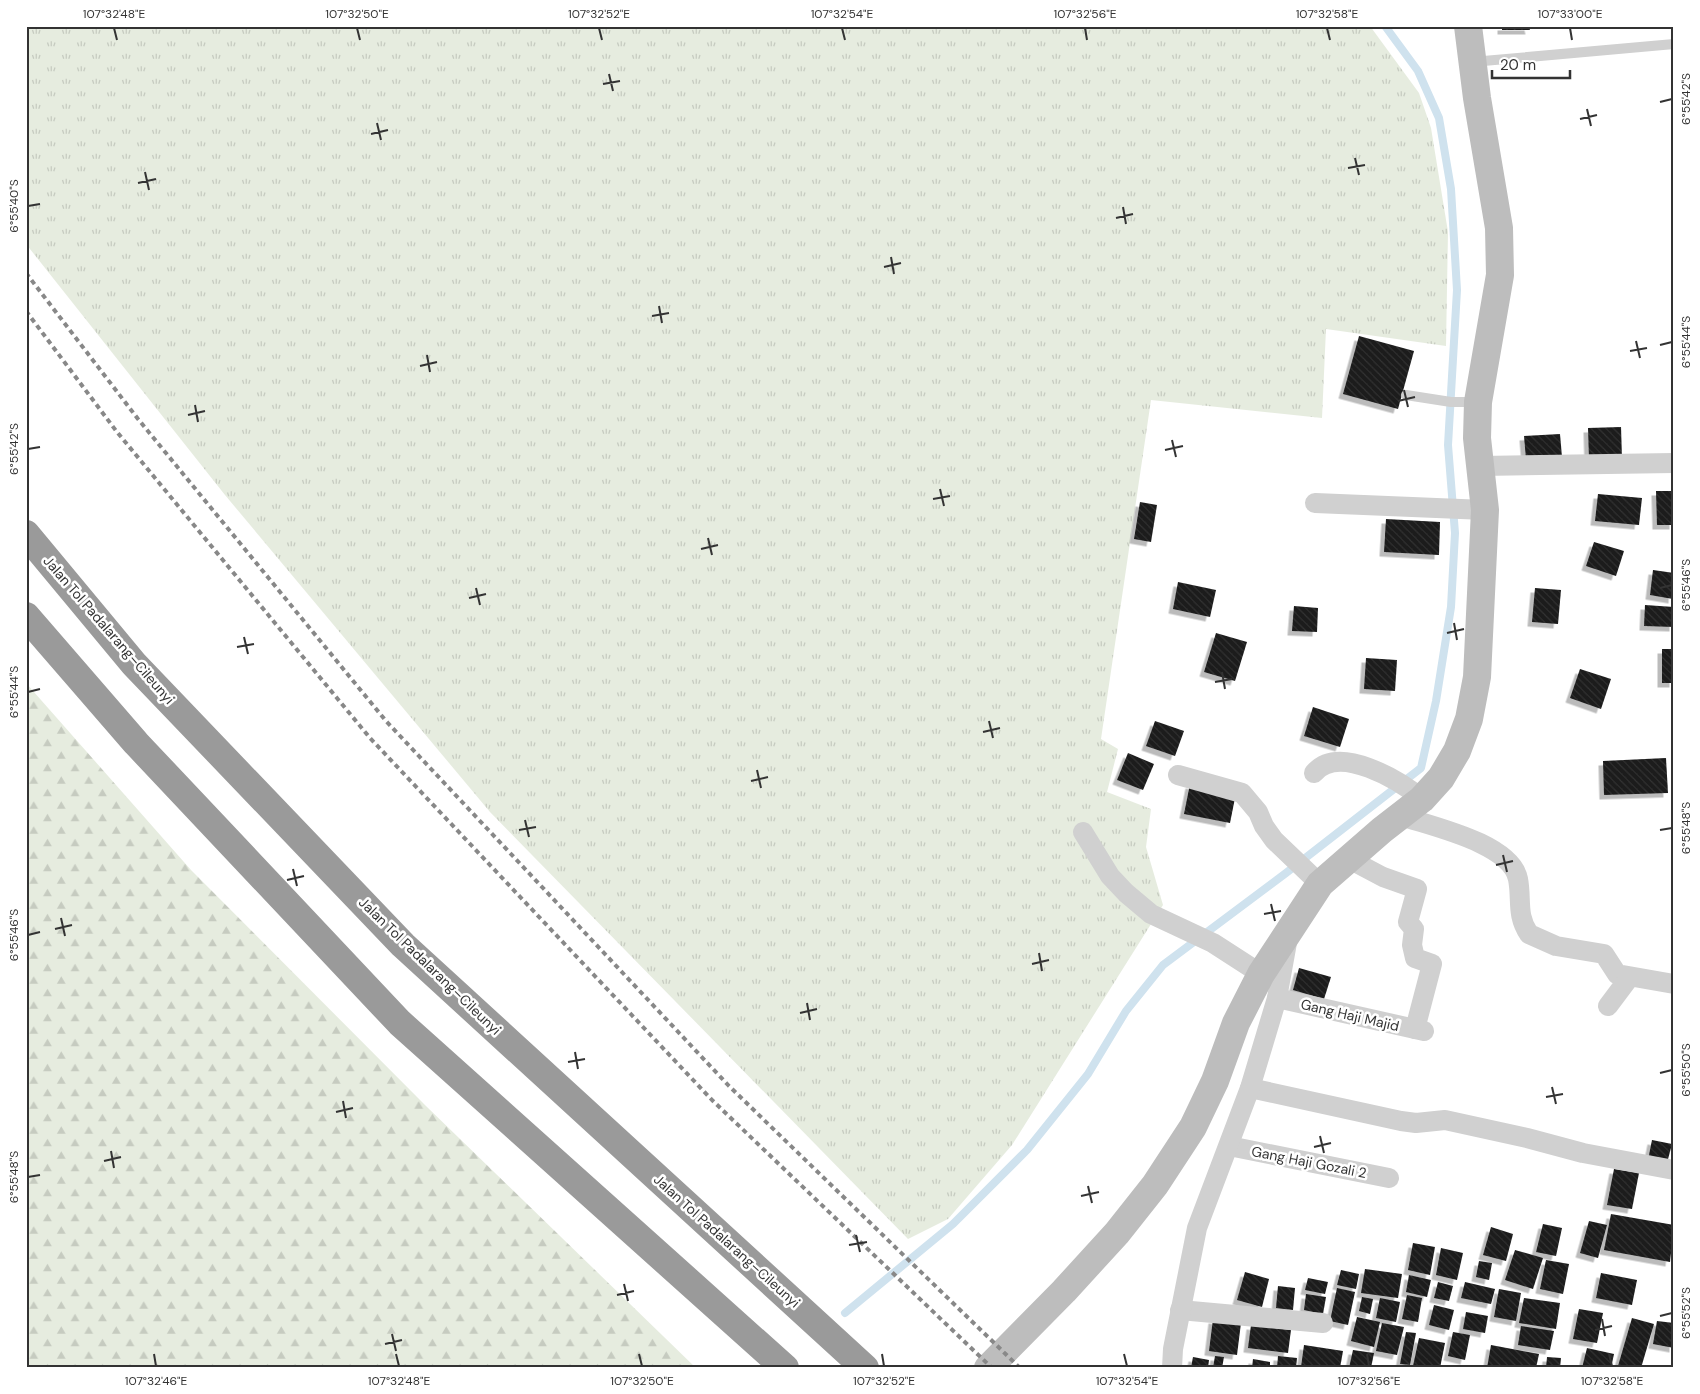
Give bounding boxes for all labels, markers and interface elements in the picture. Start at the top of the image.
text: 107°32'48"E [83,6,145,22]
text: 107°32'50"E [325,6,389,22]
text: 107°32'52"E [568,6,630,22]
text: 107°32'54"E [811,6,874,22]
text: 107°32'56"E [1054,6,1117,22]
text: 107°32'58"E [1296,6,1359,22]
text: 107°33'00"E [1537,6,1603,22]
scale bar [1492,48,1570,80]
text: 20 m [1500,55,1536,75]
text: 6°55'42"S [1678,73,1694,125]
text: 6°55'40"S [6,179,22,233]
text: 6°55'44"S [1678,316,1694,368]
text: 6°55'42"S [6,423,22,475]
street label: Jalan Tol Padalarang–Cileunyi [40,552,178,708]
text: 6°55'46"S [1678,559,1694,611]
text: 6°55'44"S [6,666,22,718]
text: 6°55'48"S [1678,802,1694,854]
street label: Jalan Tol Padalarang–Cileunyi [355,893,505,1039]
text: 6°55'46"S [6,909,22,961]
street label: Gang Haji Majid [1299,995,1401,1035]
text: 6°55'50"S [1678,1043,1694,1097]
street label: Gang Haji Gozali 2 [1250,1142,1368,1182]
text: 6°55'48"S [6,1151,22,1203]
street label: Jalan Tol Padalarang–Cileunyi [650,1170,804,1312]
text: 6°55'52"S [1678,1287,1694,1339]
text: 107°32'46"E [125,1373,188,1389]
text: 107°32'48"E [368,1373,430,1389]
text: 107°32'50"E [610,1373,674,1389]
text: 107°32'52"E [853,1373,915,1389]
text: 107°32'54"E [1096,1373,1159,1389]
text: 107°32'56"E [1338,1373,1401,1389]
text: 107°32'58"E [1581,1373,1644,1389]

